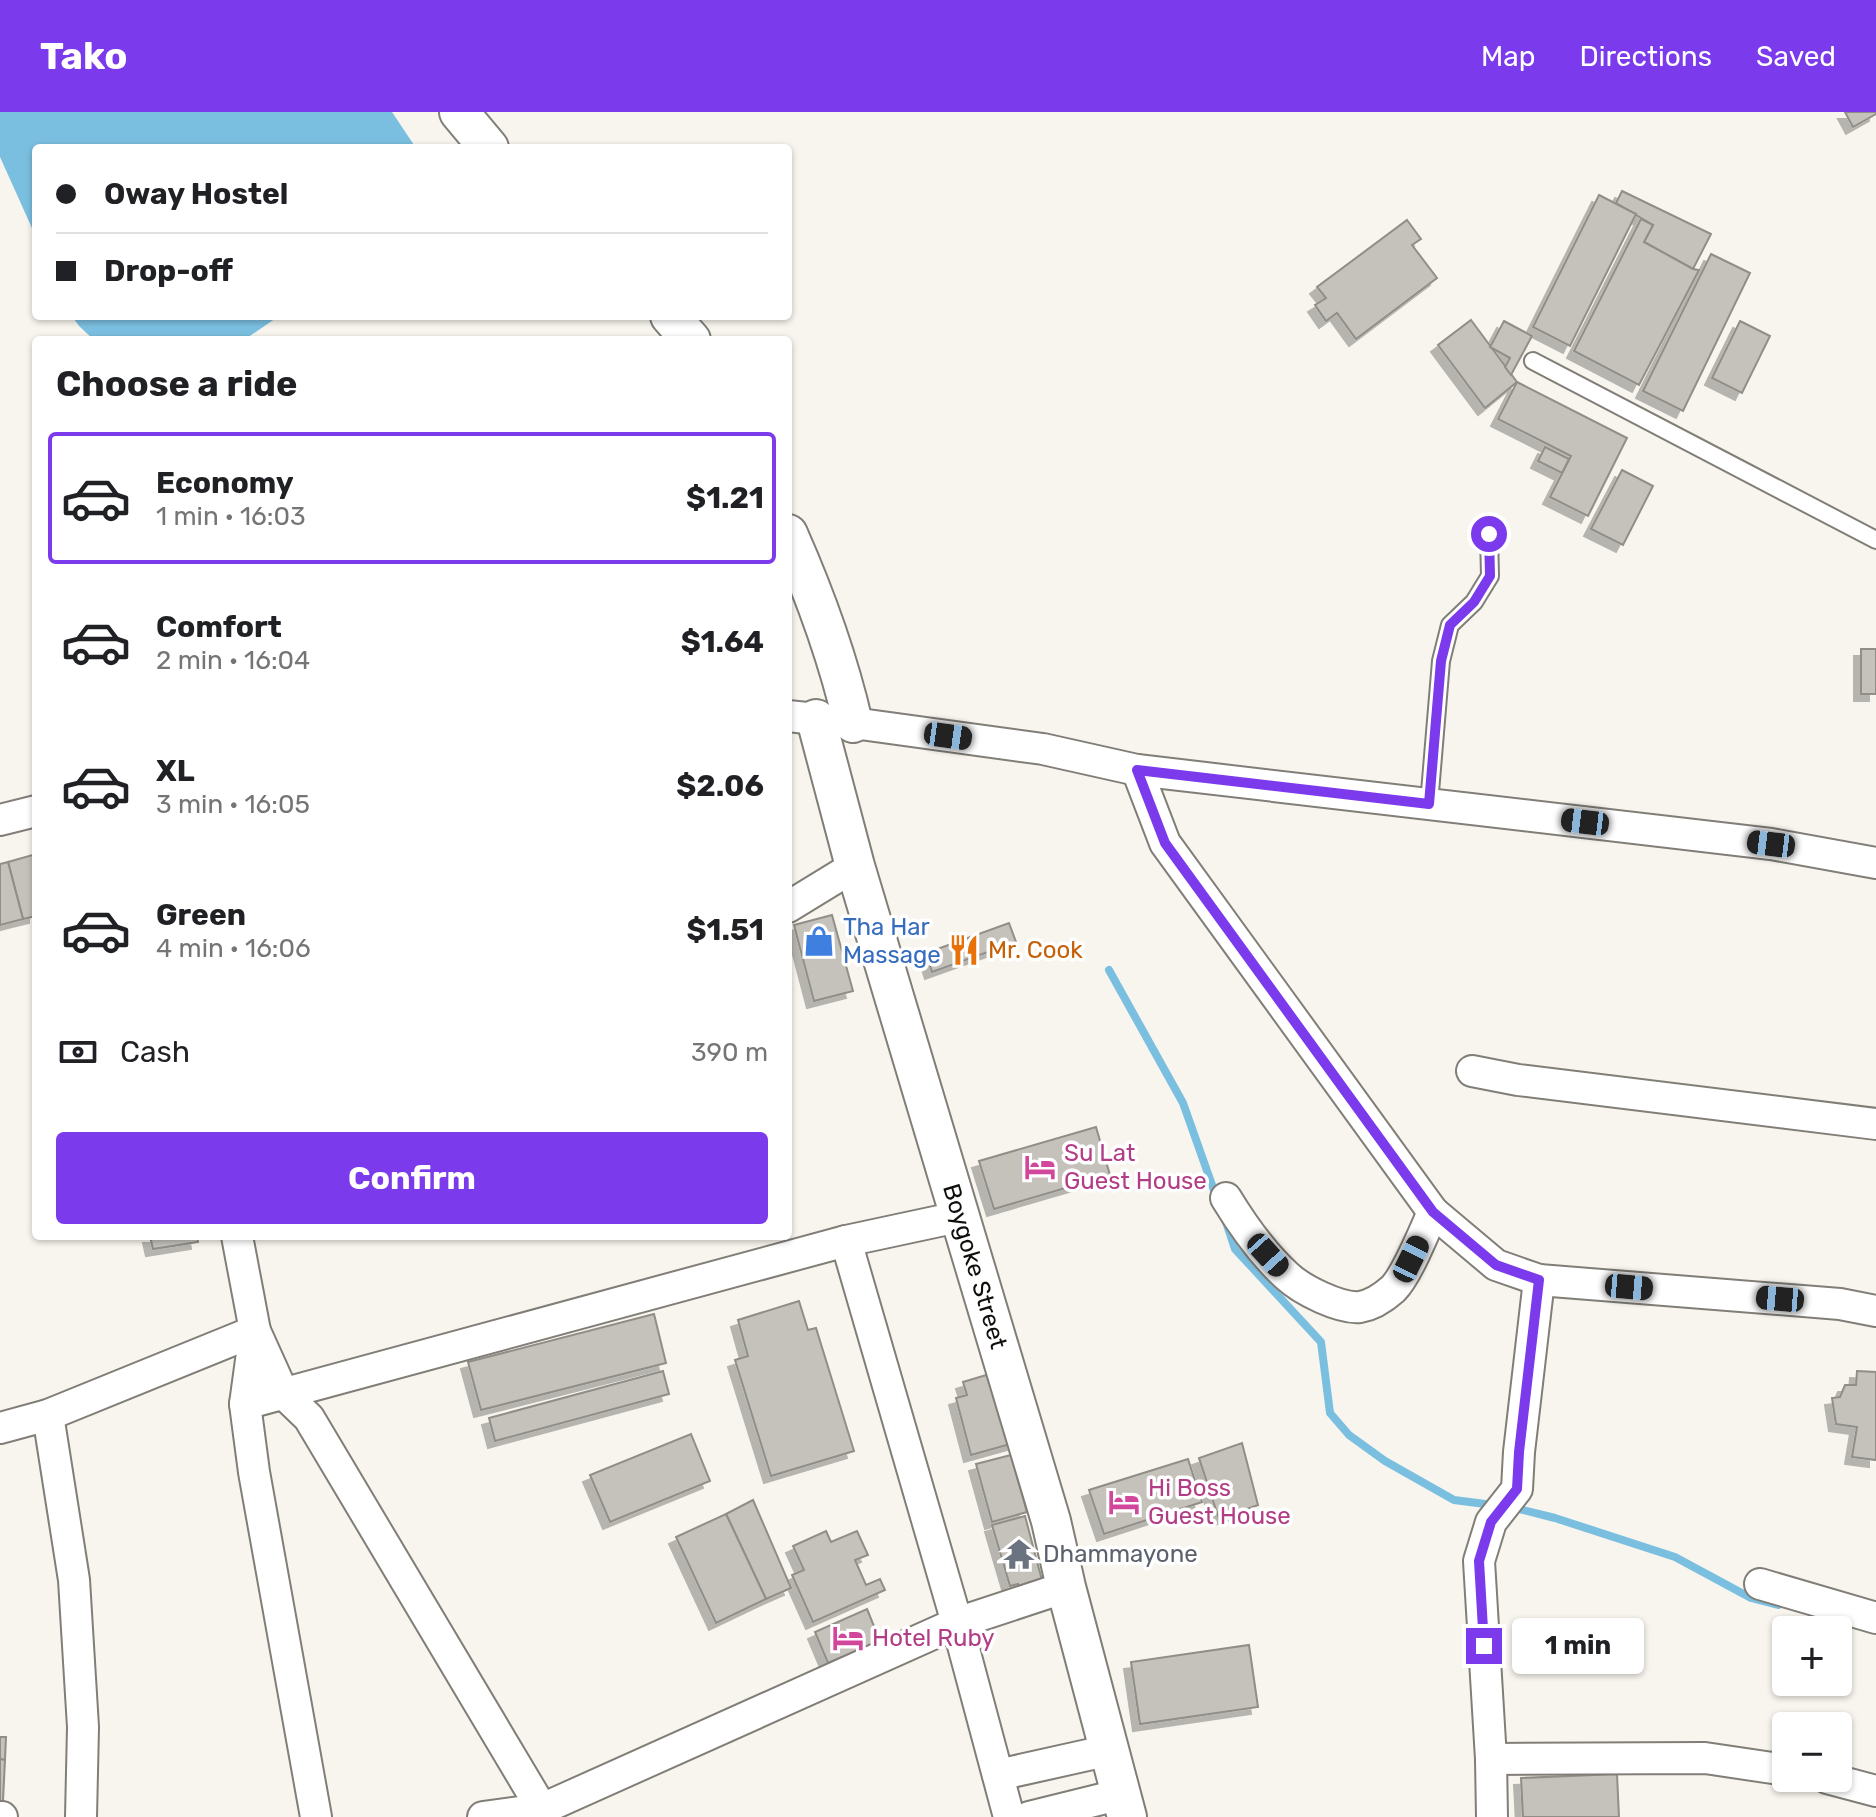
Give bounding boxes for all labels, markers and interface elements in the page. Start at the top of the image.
text: Tako [40,33,128,79]
text: Map [1481,40,1535,73]
text: Directions [1579,40,1712,73]
text: Saved [1756,40,1836,73]
text: Oway Hostel [104,176,288,212]
text: Drop-off [104,253,233,289]
text: Choose a ride [56,362,297,405]
icon: car [60,462,132,534]
text: Economy [156,465,294,501]
text: $1.21 [686,480,764,516]
text: 1 min · 16:03 [156,501,306,532]
route start [1471,516,1507,552]
icon: car [60,606,132,678]
text: Comfort [156,609,282,645]
text: $1.64 [681,624,764,660]
text: 2 min · 16:04 [156,645,310,676]
car [923,721,973,751]
icon: car [60,750,132,822]
text: XL [156,753,195,789]
text: $2.06 [676,768,764,804]
text: 3 min · 16:05 [156,789,310,820]
car [1560,807,1610,837]
car [1746,829,1796,859]
icon: car [60,894,132,966]
text: Green [156,897,246,933]
text: $1.51 [686,912,764,948]
place label: Tha Har Massage [843,913,941,969]
shop icon: Tha Har Massage [802,924,836,958]
text: 4 min · 16:06 [156,933,311,964]
restaurant icon: Mr. Cook [947,933,981,967]
place label: Mr. Cook [988,936,1083,964]
icon: cash [56,1030,100,1074]
text: Cash [120,1034,190,1070]
text: 390 m [691,1037,768,1068]
button: Confirm [56,1132,768,1224]
place label: Su Lat Guest House [1064,1139,1207,1195]
hotel icon: Su Lat Guest House [1023,1150,1057,1184]
street label: Boygoke Street [937,1181,1013,1352]
car [1243,1229,1293,1281]
car [1390,1232,1432,1286]
car [1604,1273,1654,1301]
car [1755,1285,1805,1313]
place label: Hi Boss Guest House [1148,1474,1291,1530]
hotel icon: Hi Boss Guest House [1107,1485,1141,1519]
temple icon: Dhammayone [1002,1537,1036,1571]
place label: Dhammayone [1043,1540,1198,1568]
map controls [1772,1616,1852,1792]
button: + [1772,1616,1852,1696]
callout: 1 min [1512,1618,1644,1674]
hotel icon: Hotel Ruby [831,1621,865,1655]
place label: Hotel Ruby [872,1624,995,1652]
route end [1466,1628,1502,1664]
text: 1 min [1545,1630,1611,1661]
button: − [1772,1712,1852,1792]

